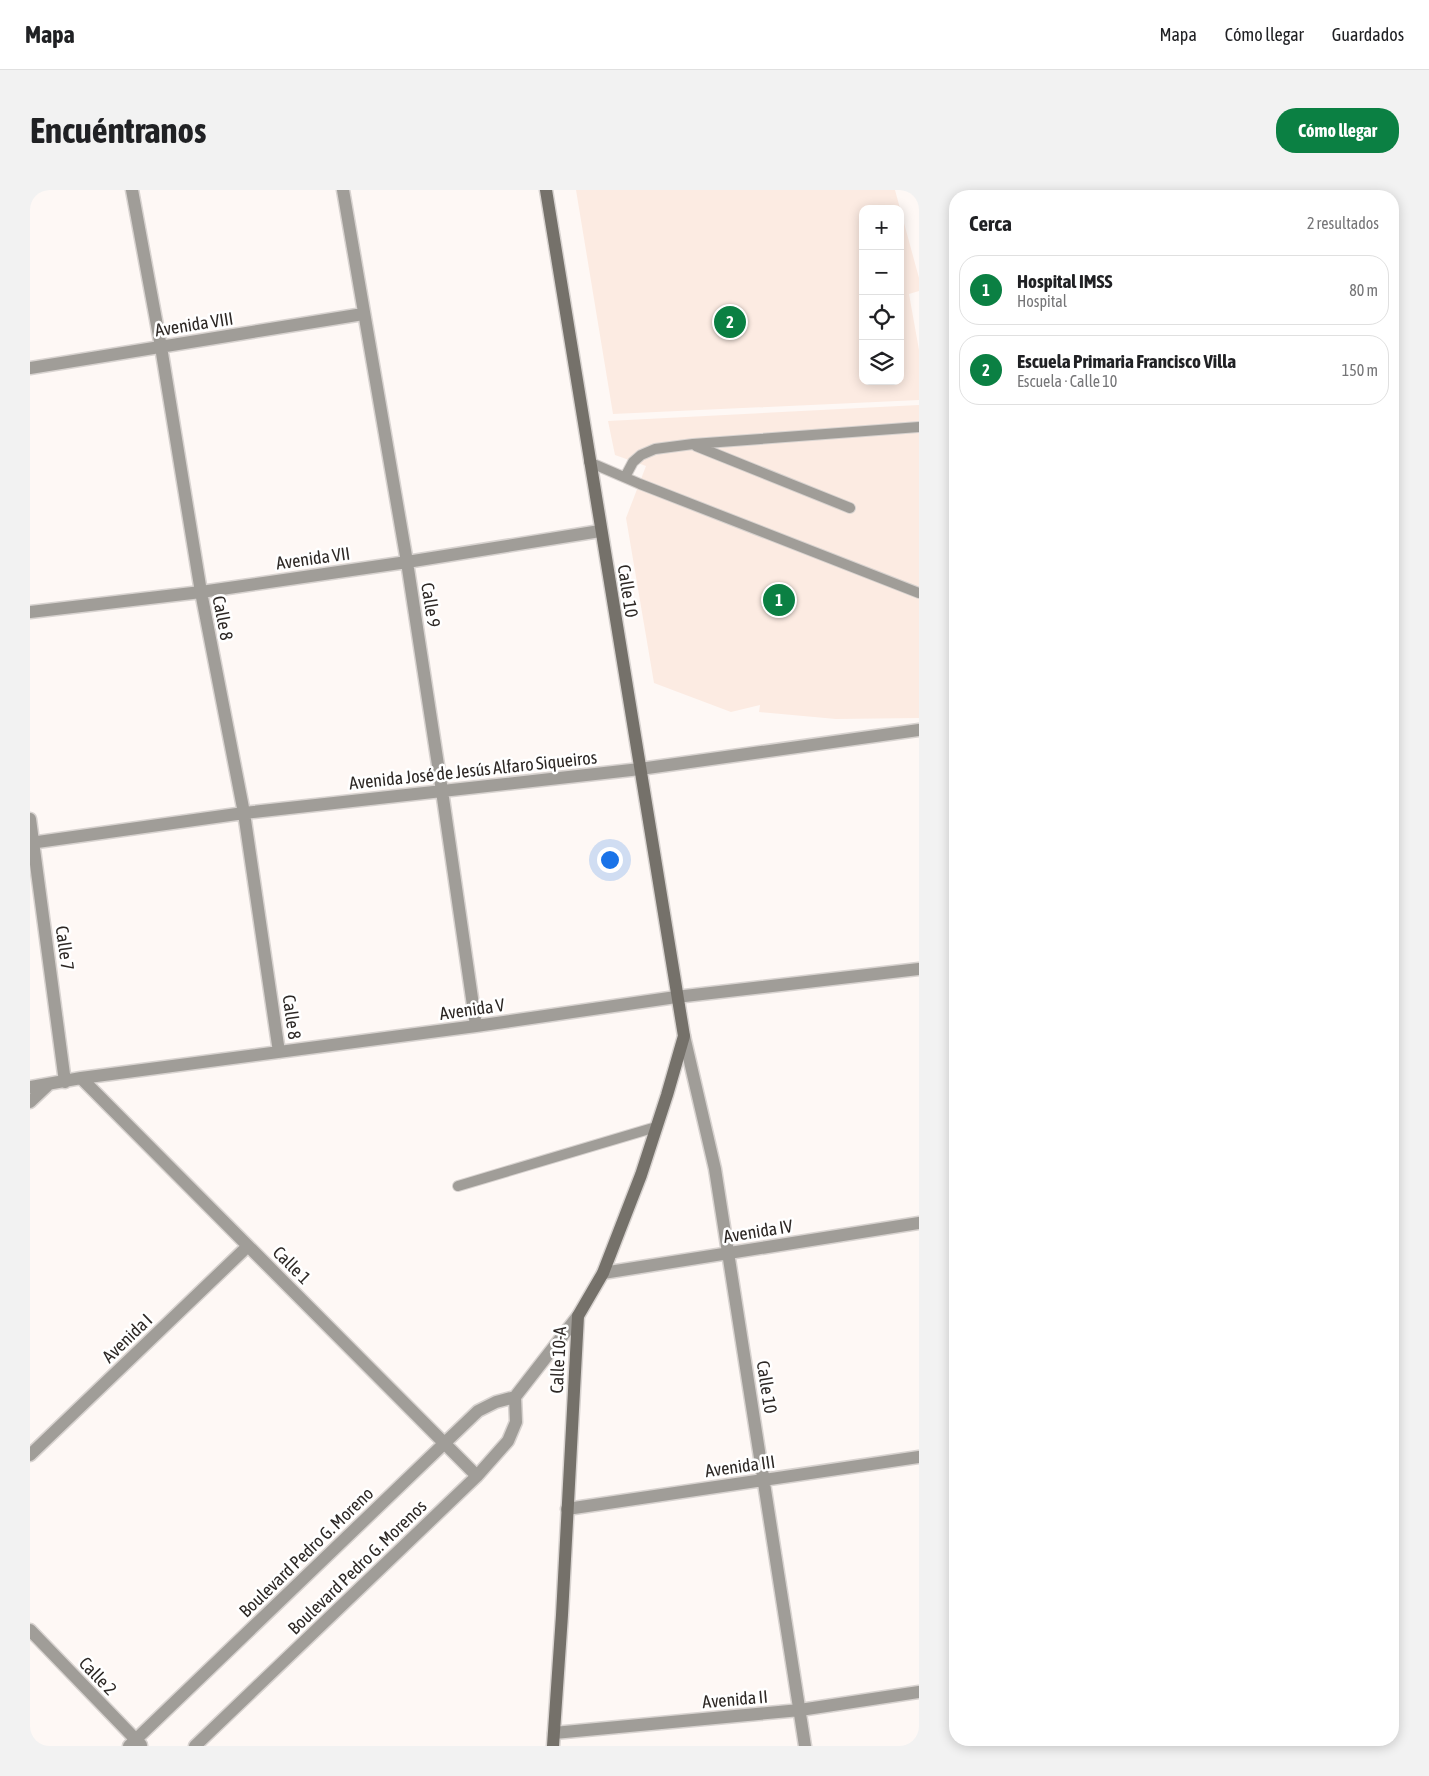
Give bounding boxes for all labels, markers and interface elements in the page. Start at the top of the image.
text: Mapa [25,21,75,48]
text: Mapa [1159,24,1197,45]
text: Cómo llegar [1225,24,1304,45]
text: Guardados [1332,24,1404,45]
button: Cómo llegar [1276,108,1399,153]
text: Encuéntranos [30,110,206,150]
map controls [859,205,904,385]
button: + [859,205,904,250]
text: Cerca [969,211,1012,235]
text: 2 resultados [1307,214,1379,232]
button: − [859,250,904,295]
text: Hospital IMSS [1017,270,1113,292]
text: 1 [982,281,990,299]
text: 80 m [1349,281,1378,299]
text: Hospital [1017,292,1067,310]
button: locate [859,295,904,340]
pin: 2 [714,303,746,341]
street label: Avenida VIII [153,307,235,341]
button: layers [859,340,904,385]
text: Escuela Primaria Francisco Villa [1017,350,1236,372]
text: 2 [982,361,990,379]
text: 150 m [1342,361,1378,379]
text: Escuela · Calle 10 [1017,372,1117,390]
street label: Avenida VII [275,542,351,574]
street label: Calle 10 [613,563,643,619]
street label: Calle 9 [417,581,445,629]
pin: 1 [763,581,795,619]
street label: Calle 8 [208,594,238,642]
street label: Avenida José de Jesús Alfaro Siqueiros [348,747,598,793]
your location [597,847,623,873]
street label: Calle 7 [51,924,79,972]
street label: Calle 8 [278,993,306,1041]
street label: Avenida V [438,994,506,1024]
street label: Avenida IV [722,1215,794,1247]
street label: Calle 1 [269,1242,315,1288]
street label: Avenida I [98,1309,156,1367]
street label: Calle 10-A [546,1326,570,1394]
street label: Calle 10 [752,1359,782,1415]
street label: Avenida III [704,1451,776,1481]
street label: Boulevard Pedro G. Moreno [235,1483,377,1621]
street label: Boulevard Pedro G. Morenos [283,1495,431,1639]
street label: Calle 2 [75,1653,121,1699]
street label: Avenida II [701,1686,769,1712]

